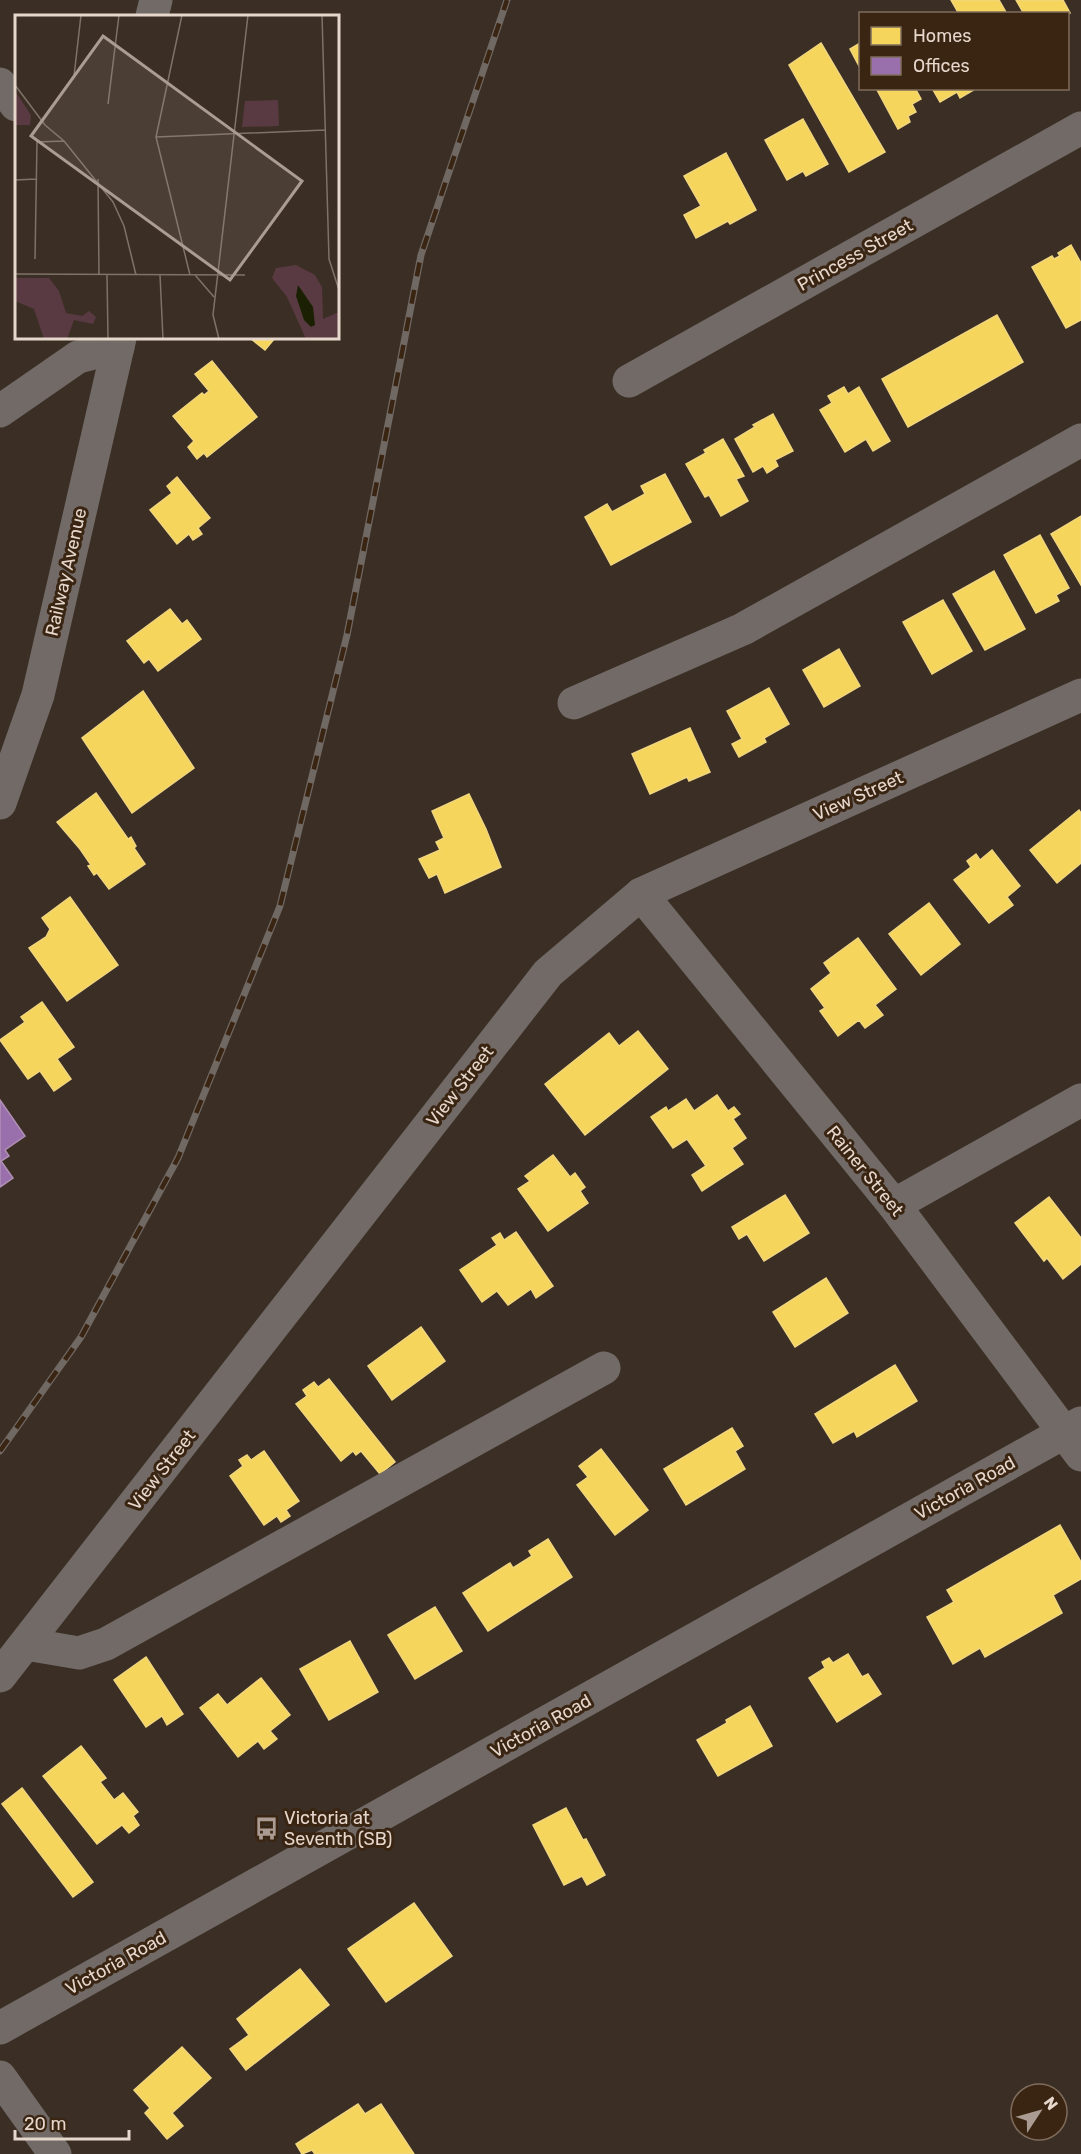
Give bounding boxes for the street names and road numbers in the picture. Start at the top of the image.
street label: Princess Street [793,214,917,296]
street label: Railway Avenue [41,506,91,638]
street label: View Street [809,766,907,826]
street label: View Street [422,1041,498,1131]
street label: Rainer Street [822,1121,908,1221]
street label: View Street [124,1425,200,1515]
street label: Victoria Road [911,1451,1019,1525]
street label: Victoria Road [487,1689,595,1763]
street label: Victoria Road [62,1926,170,2000]

